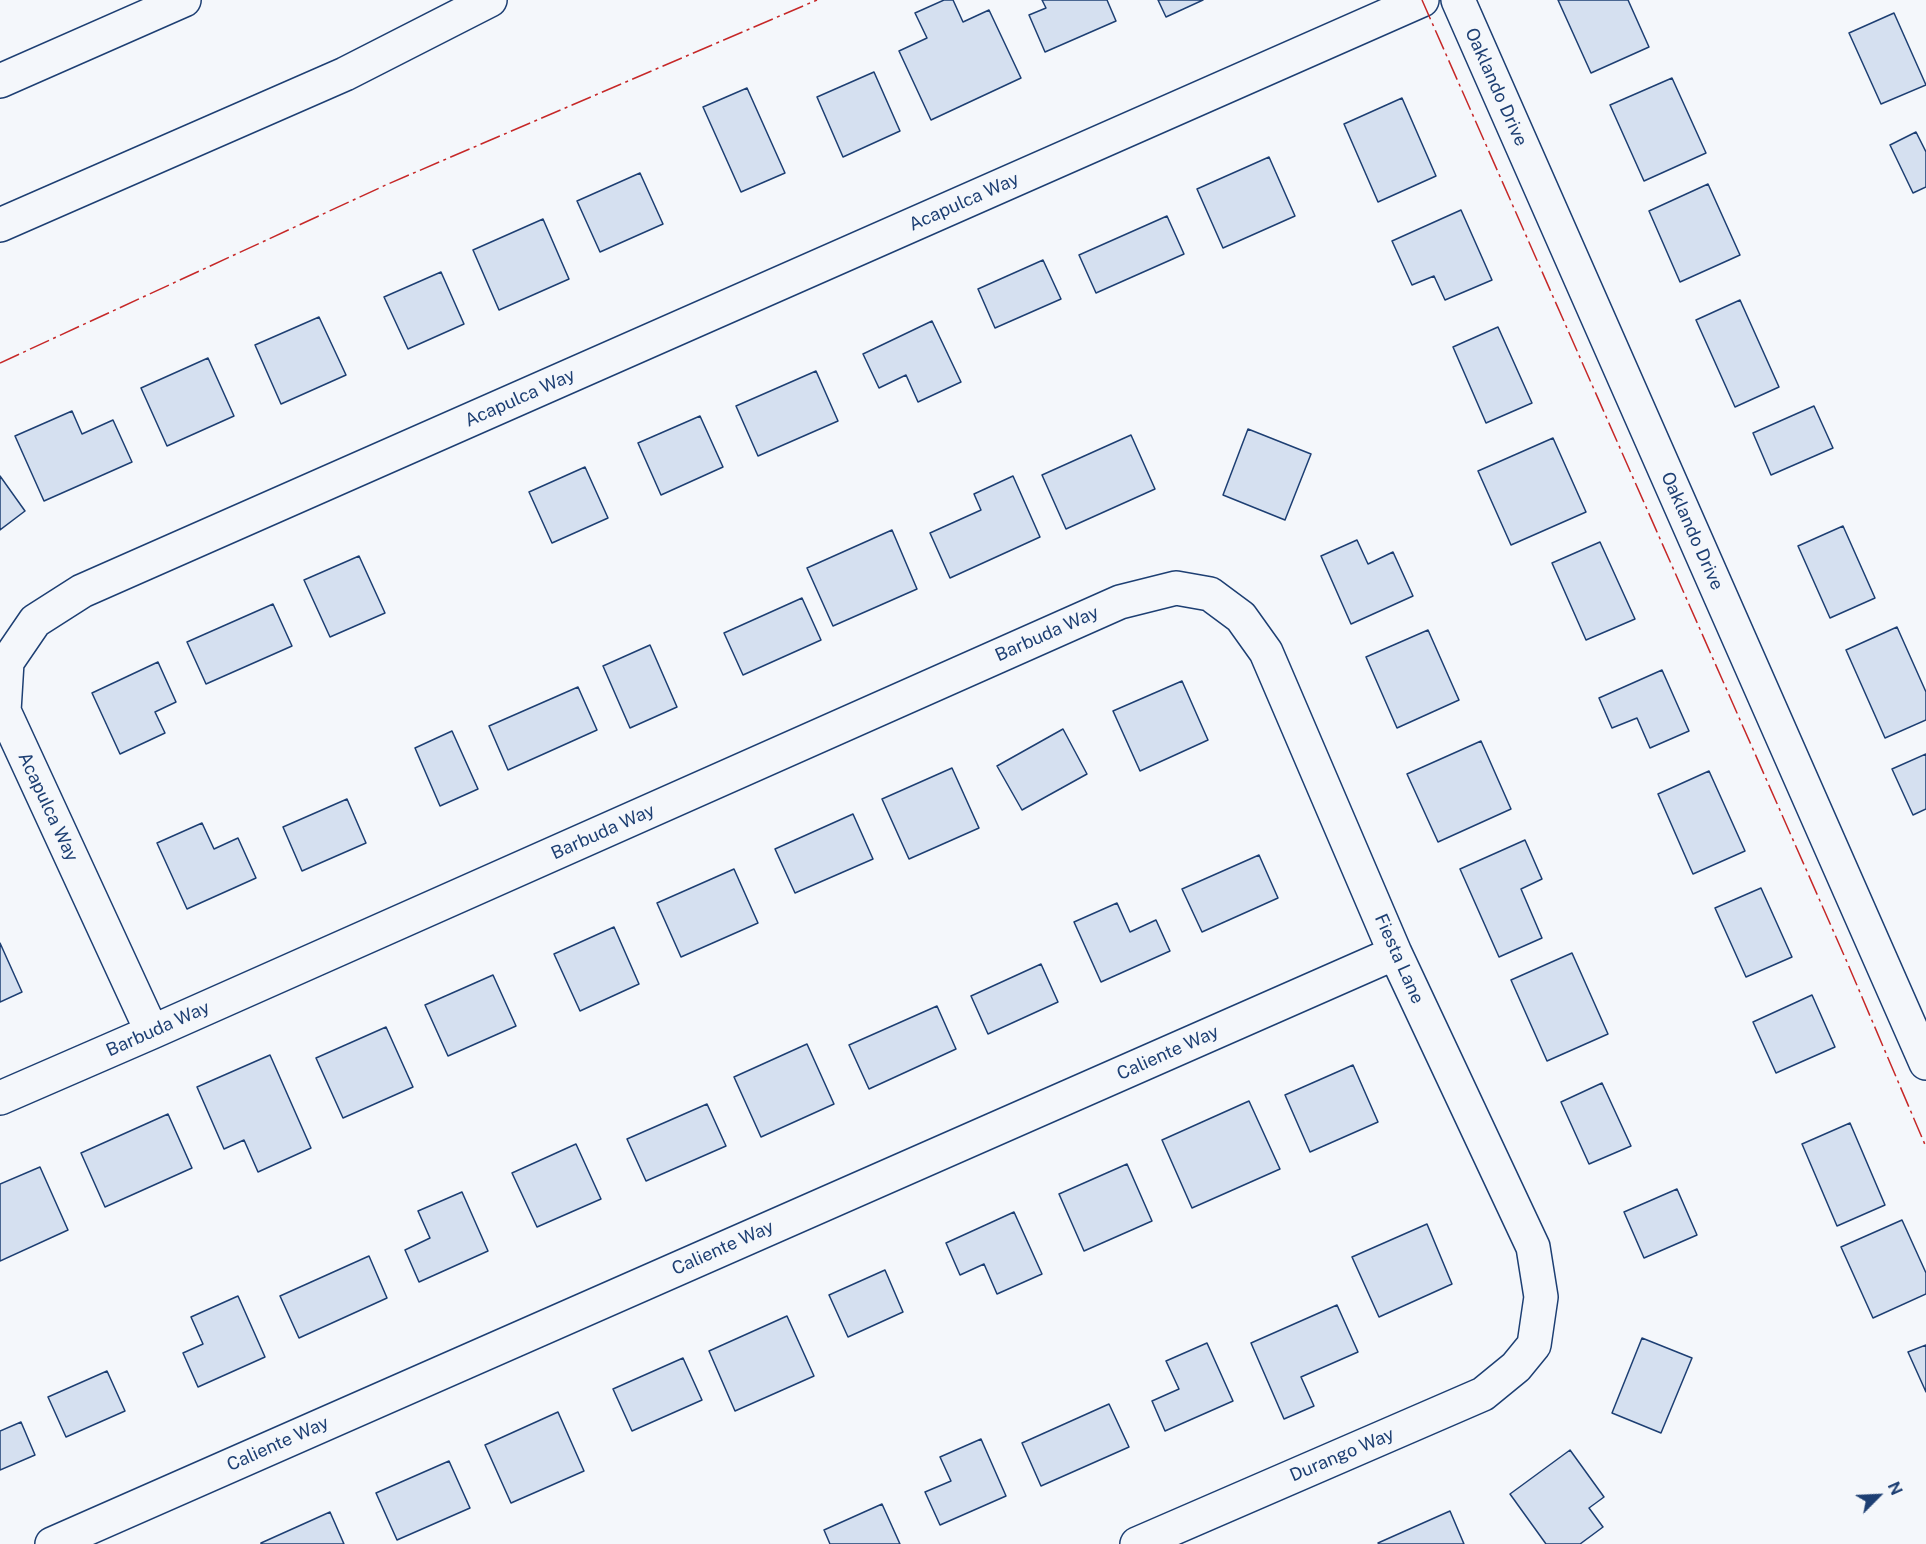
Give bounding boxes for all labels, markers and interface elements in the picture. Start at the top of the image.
street label: Oaklando Drive [1460,25,1532,149]
street label: Acapulca Way [906,168,1022,236]
street label: Acapulca Way [462,364,578,432]
street label: Oaklando Drive [1656,469,1728,593]
street label: Barbuda Way [992,602,1102,666]
street label: Acapulca Way [13,749,83,865]
street label: Barbuda Way [548,800,658,864]
street label: Fiesta Lane [1370,911,1428,1007]
street label: Barbuda Way [103,997,213,1061]
street label: Caliente Way [1114,1021,1222,1085]
street label: Caliente Way [669,1216,777,1280]
street label: Caliente Way [224,1412,332,1476]
street label: Durango Way [1287,1423,1397,1487]
north arrow [1848,1466,1908,1526]
text: N [1884,1479,1906,1498]

